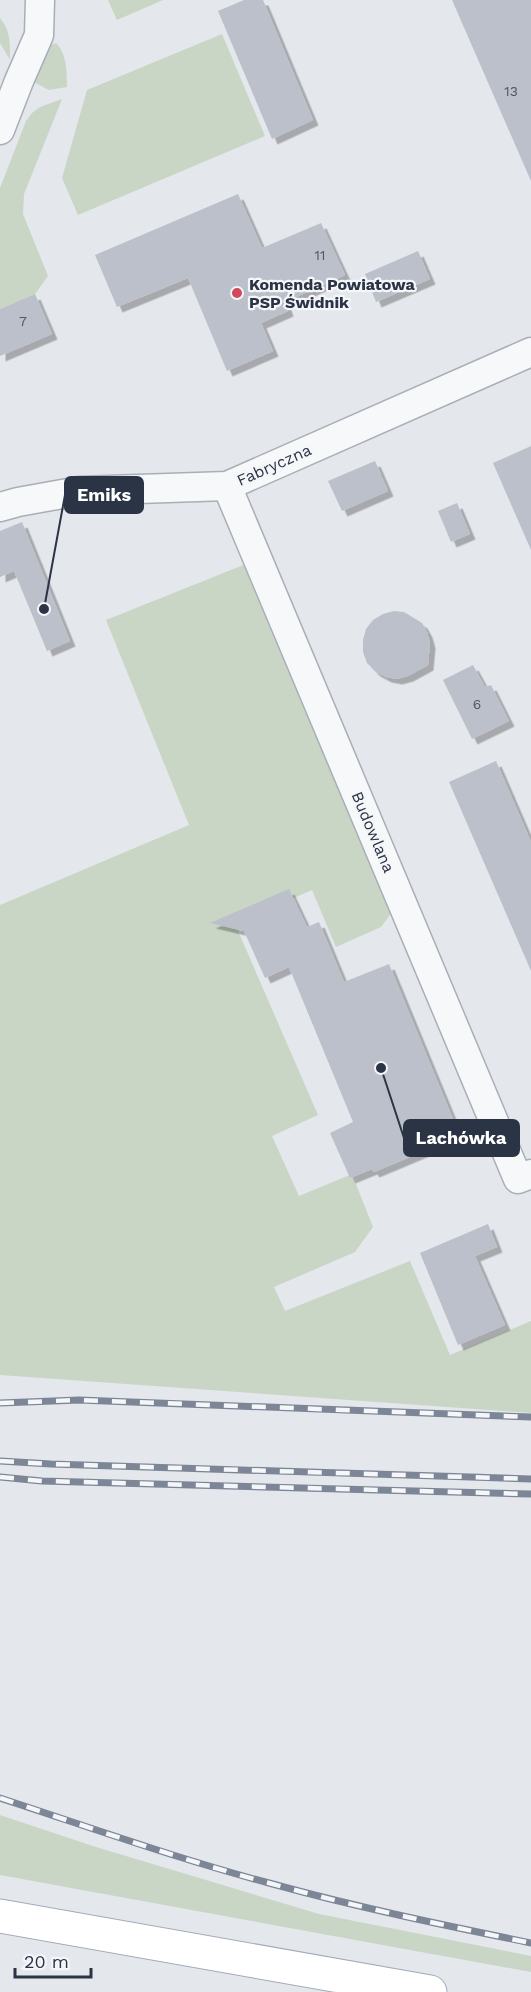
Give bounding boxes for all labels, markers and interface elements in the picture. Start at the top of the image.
house number: 13 [504,83,518,99]
house number: 11 [315,247,325,263]
place label: Komenda Powiatowa PSP Świdnik [249,275,415,312]
marker: Komenda Powiatowa PSP Świdnik [230,286,244,300]
house number: 7 [19,313,27,329]
street label: Fabryczna [234,440,314,490]
callout: Emiks [65,477,143,513]
text: Emiks [77,484,132,505]
house number: 6 [473,696,481,712]
street label: Budowlana [347,789,399,875]
callout: Lachówka [404,1120,519,1156]
text: Lachówka [416,1127,507,1148]
scale bar [15,1941,92,1979]
text: 20 m [24,1951,69,1972]

